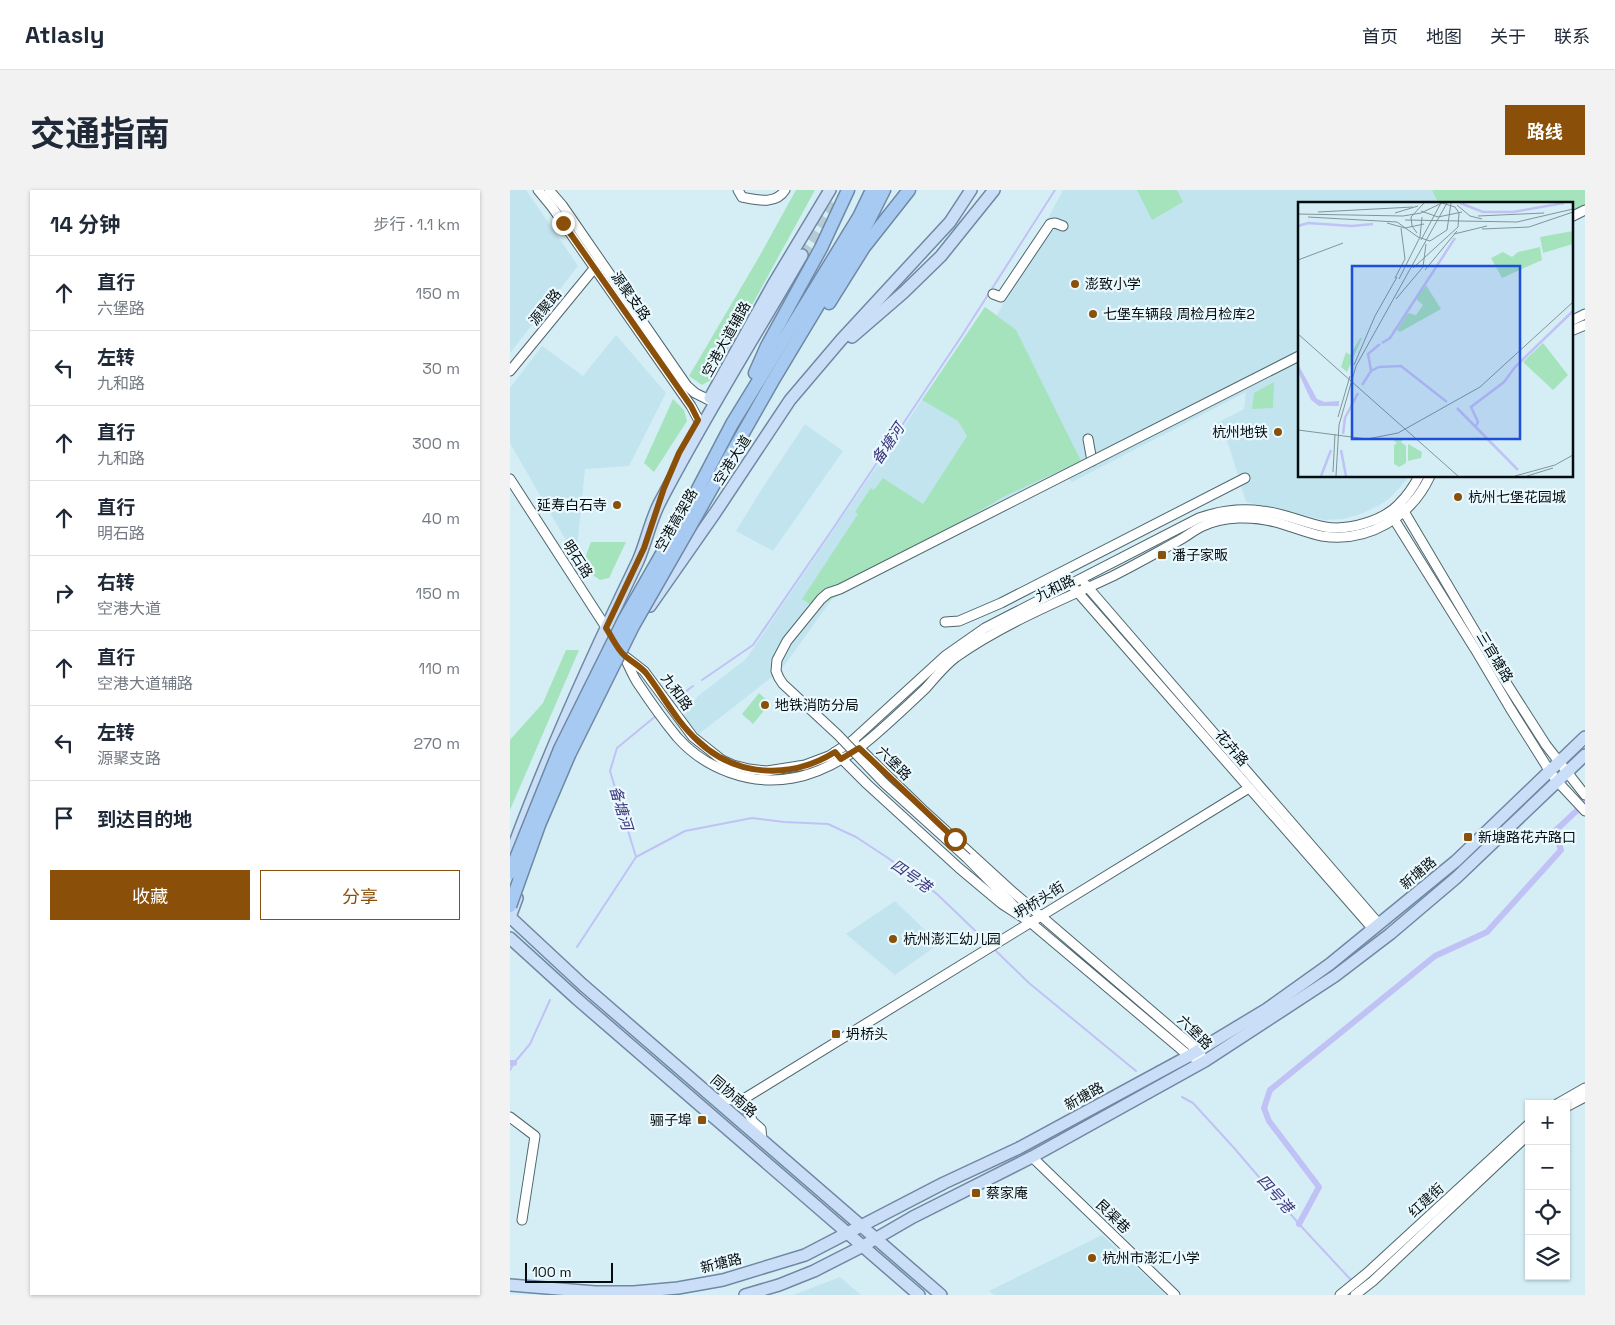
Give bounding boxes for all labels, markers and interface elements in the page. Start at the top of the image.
text: Atlasly [25,19,104,50]
text: 首页 [1362,25,1398,48]
text: 地图 [1426,25,1462,48]
text: 关于 [1490,25,1526,48]
text: 联系 [1554,25,1590,48]
button: 路线 [1505,105,1585,155]
text: 交通指南 [30,112,170,156]
inset map [1298,202,1572,478]
text: 14 分钟 [50,211,120,238]
route end [552,212,575,235]
text: 步行 · 1.1 km [374,214,460,235]
street label: 源聚支路 [608,268,654,324]
text: 直行 [97,270,135,295]
place label: 澎致小学 [1085,275,1141,293]
marker: 澎致小学 [1069,278,1081,290]
icon: ahead [50,279,78,307]
text: 150 m [416,283,460,304]
street label: 源聚路 [525,285,565,329]
text: 六堡路 [97,298,145,319]
street label: 空港大道辅路 [698,298,754,380]
place label: 七堡车辆段 周检月检库2 [1103,305,1255,323]
marker: 七堡车辆段 周检月检库2 [1087,308,1099,320]
text: 左转 [97,345,135,370]
icon: left [50,354,78,382]
text: 30 m [422,358,460,379]
text: 九和路 [97,373,145,394]
water label: 备塘河 [867,417,910,468]
text: 直行 [97,420,135,445]
place label: 杭州地铁 [1212,423,1268,441]
marker: 杭州地铁 [1272,426,1284,438]
icon: ahead [50,429,78,457]
street label: 空港大道 [709,432,755,488]
text: 300 m [412,433,460,454]
text: 九和路 [97,448,145,469]
street label: 空港高架路 [651,485,701,555]
place label: 杭州七堡花园城 [1468,488,1566,506]
marker: 杭州七堡花园城 [1452,491,1464,503]
text: 直行 [97,495,135,520]
place label: 延寿白石寺 [537,496,607,514]
marker: 延寿白石寺 [611,499,623,511]
icon: ahead [50,504,78,532]
text: 40 m [422,508,460,529]
text: 明石路 [97,523,145,544]
street label: 明石路 [559,536,597,582]
place label: 潘子家畈 [1172,546,1228,564]
marker: 潘子家畈 [1156,549,1168,561]
text: 右转 [97,570,135,595]
street label: 九和路 [1032,571,1078,605]
icon: right [50,579,78,607]
text: 150 m [416,583,460,604]
text: 空港大道 [97,598,161,619]
street label: 三官塘路 [1473,628,1517,686]
text: 直行 [97,645,135,670]
icon: ahead [50,654,78,682]
text: 110 m [418,658,460,679]
street label: 九和路 [657,670,697,714]
text: 空港大道辅路 [97,673,193,694]
place label: 地铁消防分局 [775,696,859,714]
marker: 地铁消防分局 [759,699,771,711]
text: 左转 [97,720,135,745]
street label: 花卉路 [1211,726,1253,770]
icon: left [50,729,78,757]
text: 270 m [413,733,460,754]
street label: 六堡路 [873,742,915,784]
text: 源聚支路 [97,748,161,769]
water label: 备塘河 [606,784,638,835]
icon: arrive [50,804,78,832]
text: 到达目的地 [97,807,192,832]
route start [944,828,967,851]
place label: 新塘路花卉路口 [1478,828,1576,846]
marker: 新塘路花卉路口 [1462,831,1474,843]
street label: 新塘路 [1396,853,1440,893]
water label: 四号港 [887,855,937,897]
button: 收藏 [50,870,250,920]
button: 分享 [260,870,460,920]
street label: 坍桥头街 [1010,878,1068,922]
place label: 杭州澎汇幼儿园 [903,930,1001,948]
marker: 杭州澎汇幼儿园 [887,933,899,945]
street label: 六堡路 [1174,1011,1216,1053]
place label: 坍桥头 [846,1025,888,1043]
marker: 坍桥头 [830,1028,842,1040]
street label: 同协南路 [707,1071,761,1121]
street label: 新塘路 [1061,1078,1107,1114]
map controls [1525,1100,1570,1280]
button: + [1525,1100,1570,1145]
place label: 骊子埠 [650,1111,692,1129]
marker: 骊子埠 [696,1114,708,1126]
button: − [1525,1145,1570,1190]
water label: 四号港 [1253,1171,1299,1218]
street label: 红建街 [1405,1179,1447,1221]
place label: 蔡家庵 [986,1184,1028,1202]
marker: 蔡家庵 [970,1187,982,1199]
button: locate [1525,1190,1570,1235]
street label: 艮渠巷 [1092,1195,1134,1237]
button: layers [1525,1235,1570,1280]
street label: 新塘路 [698,1249,744,1277]
place label: 杭州市澎汇小学 [1102,1249,1200,1267]
marker: 杭州市澎汇小学 [1086,1252,1098,1264]
scale bar [525,1260,612,1283]
text: 100 m [532,1263,571,1281]

